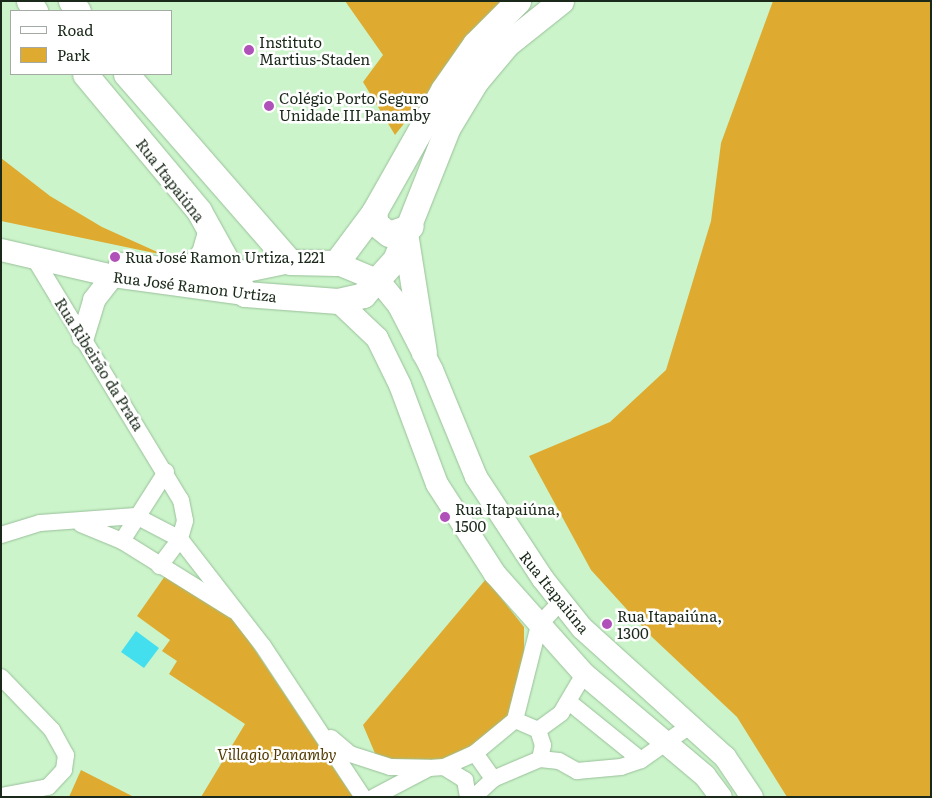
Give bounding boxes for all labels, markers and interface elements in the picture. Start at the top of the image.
legend [10,10,172,75]
text: Road [57,18,93,41]
place label: Instituto Martius-Staden [259,32,370,67]
text: Park [57,43,90,66]
marker: Instituto Martius-Staden [243,44,255,56]
place label: Colégio Porto Seguro Unidade III Panamby [279,88,431,123]
marker: Colégio Porto Seguro Unidade III Panamby [263,100,275,112]
street label: Rua Itapaiúna [133,135,209,225]
place label: Rua José Ramon Urtiza, 1221 [125,248,325,266]
marker: Rua José Ramon Urtiza, 1221 [109,251,121,263]
street label: Rua José Ramon Urtiza [112,267,278,305]
street label: Rua Ribeirão da Prata [52,294,148,434]
place label: Rua Itapaiúna, 1500 [455,499,560,534]
marker: Rua Itapaiúna, 1500 [439,511,451,523]
street label: Rua Itapaiúna [516,547,594,637]
place label: Rua Itapaiúna, 1300 [617,606,722,641]
marker: Rua Itapaiúna, 1300 [601,618,613,630]
park label: Villagio Panamby [217,745,337,763]

